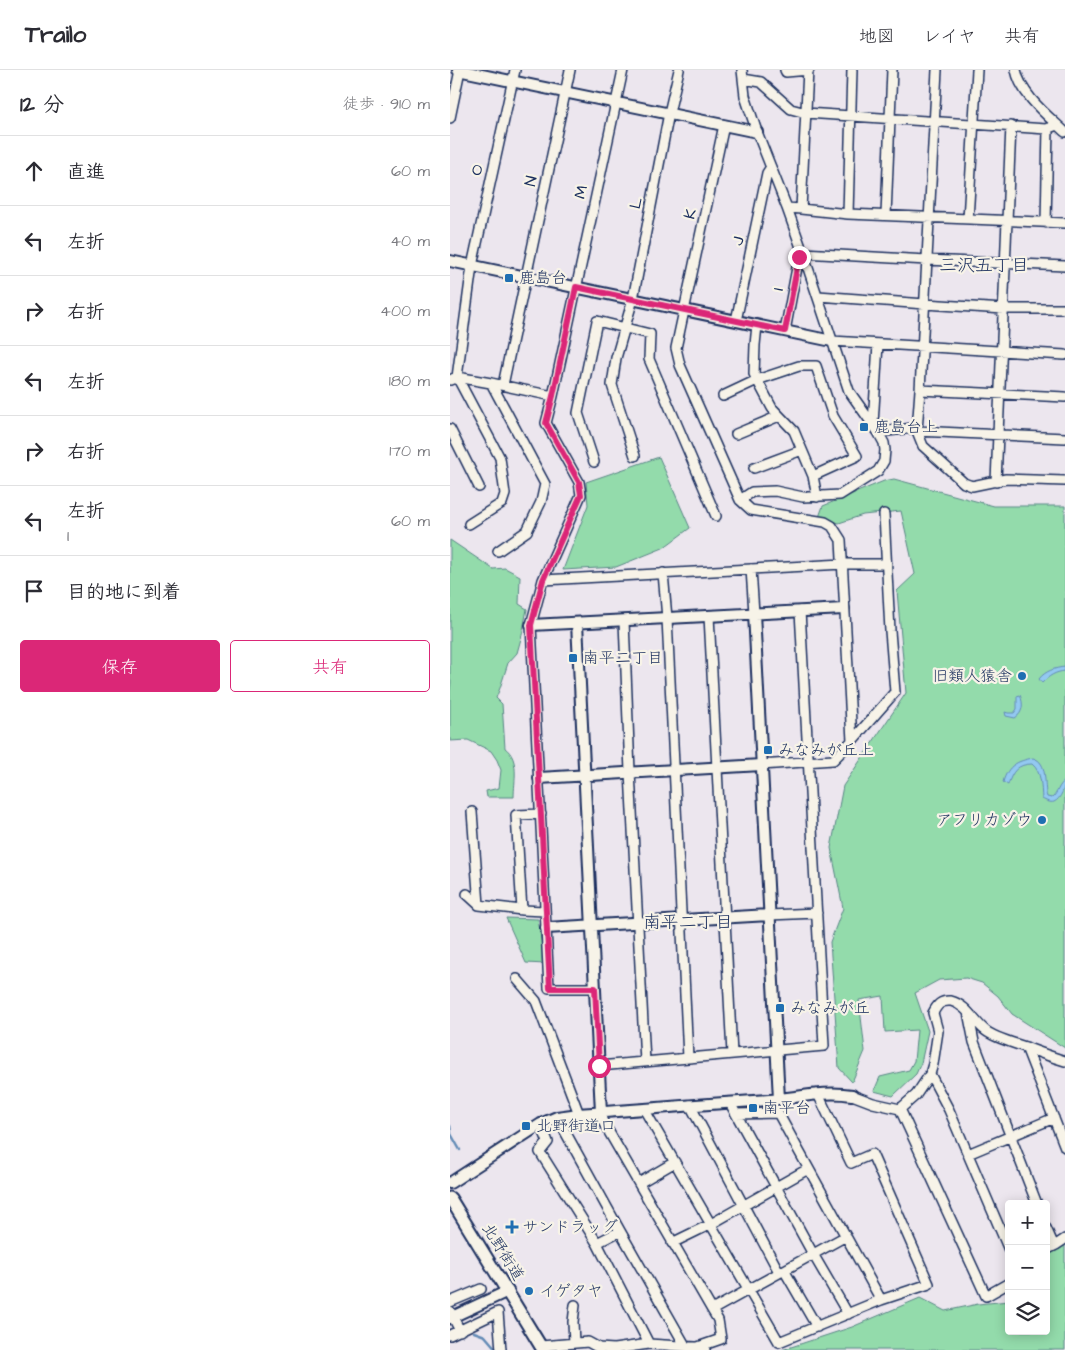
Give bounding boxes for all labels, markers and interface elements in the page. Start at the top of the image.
text: Trailo [25,18,86,52]
text: 地図 [859,24,895,49]
text: レイヤ [923,24,976,49]
text: 共有 [1004,24,1040,49]
text: 12 分 [20,90,64,119]
text: 徒歩 · 910 m [343,93,430,115]
icon: ahead [20,157,48,185]
text: 直進 [67,159,105,186]
text: 60 m [391,160,430,182]
street label: O [465,162,489,178]
street label: N [519,174,543,188]
street label: M [569,183,593,201]
street label: L [624,195,648,211]
street label: K [678,207,702,221]
icon: left [20,227,48,255]
text: 左折 [67,229,105,256]
text: 40 m [390,230,430,252]
street label: J [726,234,750,247]
route end [788,246,811,269]
district label: 三沢五丁目 [939,253,1029,278]
place label: 鹿島台 [519,267,567,289]
marker: 鹿島台 [503,272,515,284]
street label: I [767,286,789,292]
icon: right [20,297,48,325]
text: 右折 [67,299,105,326]
text: 400 m [380,300,430,322]
icon: left [20,367,48,395]
text: 左折 [67,369,105,396]
text: 180 m [389,370,430,392]
place label: 鹿島台上 [874,416,938,438]
marker: 鹿島台上 [858,421,870,433]
icon: right [20,437,48,465]
text: 右折 [67,439,105,466]
text: 170 m [389,440,430,462]
text: 左折 [67,498,105,525]
icon: left [20,507,48,535]
text: 60 m [391,510,430,532]
text: I [67,525,69,547]
icon: arrive [20,577,48,605]
text: 目的地に到着 [67,579,181,606]
button: 保存 [20,640,220,692]
button: 共有 [230,640,430,692]
place label: 南平二丁目 [583,647,663,669]
marker: 南平二丁目 [567,652,579,664]
place label: 旧類人猿舎 [932,665,1012,687]
marker: 旧類人猿舎 [1016,670,1028,682]
place label: みなみが丘上 [778,739,874,761]
marker: みなみが丘上 [762,744,774,756]
place label: アフリカゾウ [936,809,1032,831]
marker: アフリカゾウ [1036,814,1048,826]
district label: 南平二丁目 [643,910,733,935]
place label: みなみが丘 [790,997,870,1019]
marker: みなみが丘 [774,1002,786,1014]
route start [588,1055,611,1078]
place label: 南平台 [763,1097,811,1119]
marker: 南平台 [747,1102,759,1114]
place label: 北野街道口 [536,1115,616,1137]
marker: 北野街道口 [520,1120,532,1132]
map controls [1005,1200,1050,1335]
button: + [1005,1200,1050,1245]
place label: サンドラッグ [522,1216,618,1238]
street label: 北野街道 [477,1219,529,1285]
marker: サンドラッグ [506,1221,518,1233]
button: − [1005,1245,1050,1290]
place label: イゲタヤ [539,1280,603,1302]
marker: イゲタヤ [523,1285,535,1297]
button: layers [1005,1290,1050,1335]

